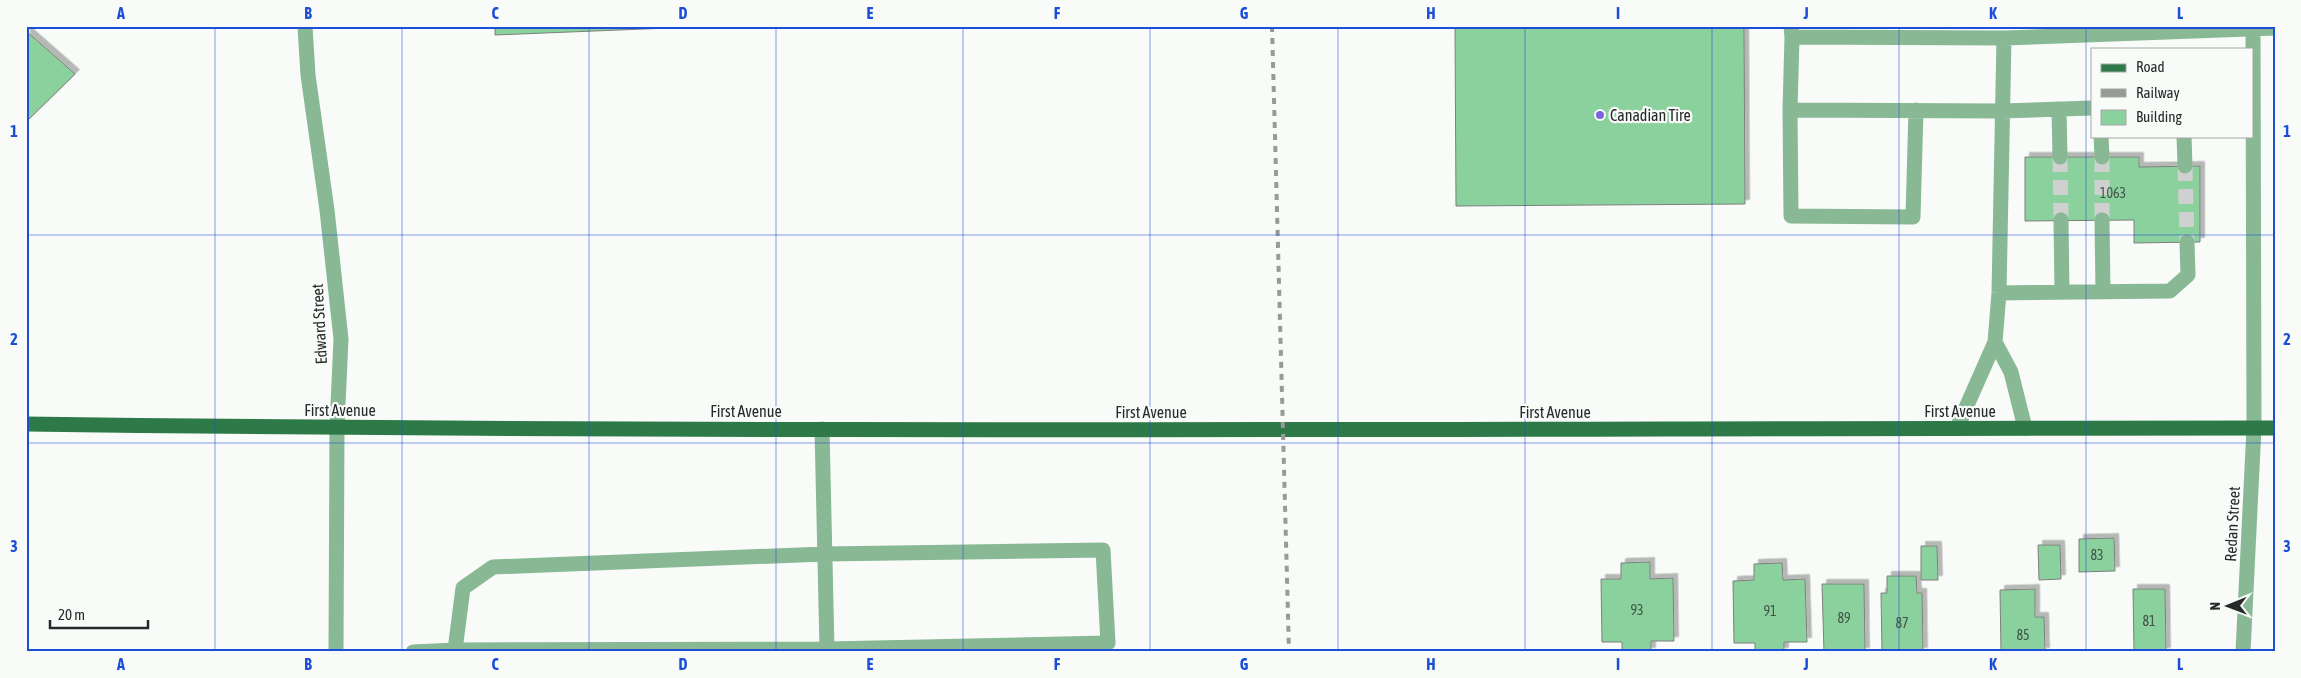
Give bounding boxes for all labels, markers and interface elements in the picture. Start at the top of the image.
text: A [116,4,125,22]
text: B [304,4,312,22]
text: C [491,4,499,22]
text: D [679,4,688,22]
text: E [867,4,874,22]
text: F [1054,4,1061,22]
text: G [1240,4,1249,22]
text: H [1426,4,1436,22]
text: I [1616,4,1620,22]
text: J [1802,4,1809,22]
text: K [1989,4,1997,22]
text: L [2177,4,2184,22]
legend [2091,48,2254,138]
text: Road [2136,58,2165,75]
text: Railway [2136,84,2180,101]
place label: Canadian Tire [1610,106,1691,124]
text: Building [2136,108,2182,125]
marker: Canadian Tire [1594,109,1606,121]
text: 1 [10,122,18,140]
text: 1 [2283,122,2291,140]
house number: 1063 [2100,185,2126,201]
street label: Edward Street [308,283,330,365]
text: 2 [10,330,18,348]
text: 2 [2283,330,2291,348]
street label: First Avenue [304,401,376,419]
street label: First Avenue [710,402,782,420]
street label: First Avenue [1924,402,1996,420]
street label: First Avenue [1115,403,1187,421]
street label: First Avenue [1519,403,1591,421]
street label: Redan Street [2221,486,2243,562]
text: 3 [10,537,18,555]
text: 3 [2283,537,2291,555]
house number: 83 [2090,547,2104,563]
north arrow [2204,580,2254,630]
scale bar [50,598,148,630]
house number: 93 [1630,602,1644,618]
text: N [2207,602,2223,610]
house number: 91 [1763,603,1777,619]
text: 20 m [58,606,85,623]
house number: 89 [1837,610,1851,626]
house number: 81 [2142,613,2156,629]
house number: 87 [1895,615,1909,631]
house number: 85 [2016,627,2030,643]
text: A [116,655,125,673]
text: B [304,655,312,673]
text: C [491,655,499,673]
text: D [679,655,688,673]
text: E [867,655,874,673]
text: F [1054,655,1061,673]
text: G [1240,655,1249,673]
text: H [1426,655,1436,673]
text: I [1616,655,1620,673]
text: J [1802,655,1809,673]
text: K [1989,655,1997,673]
text: L [2177,655,2184,673]

